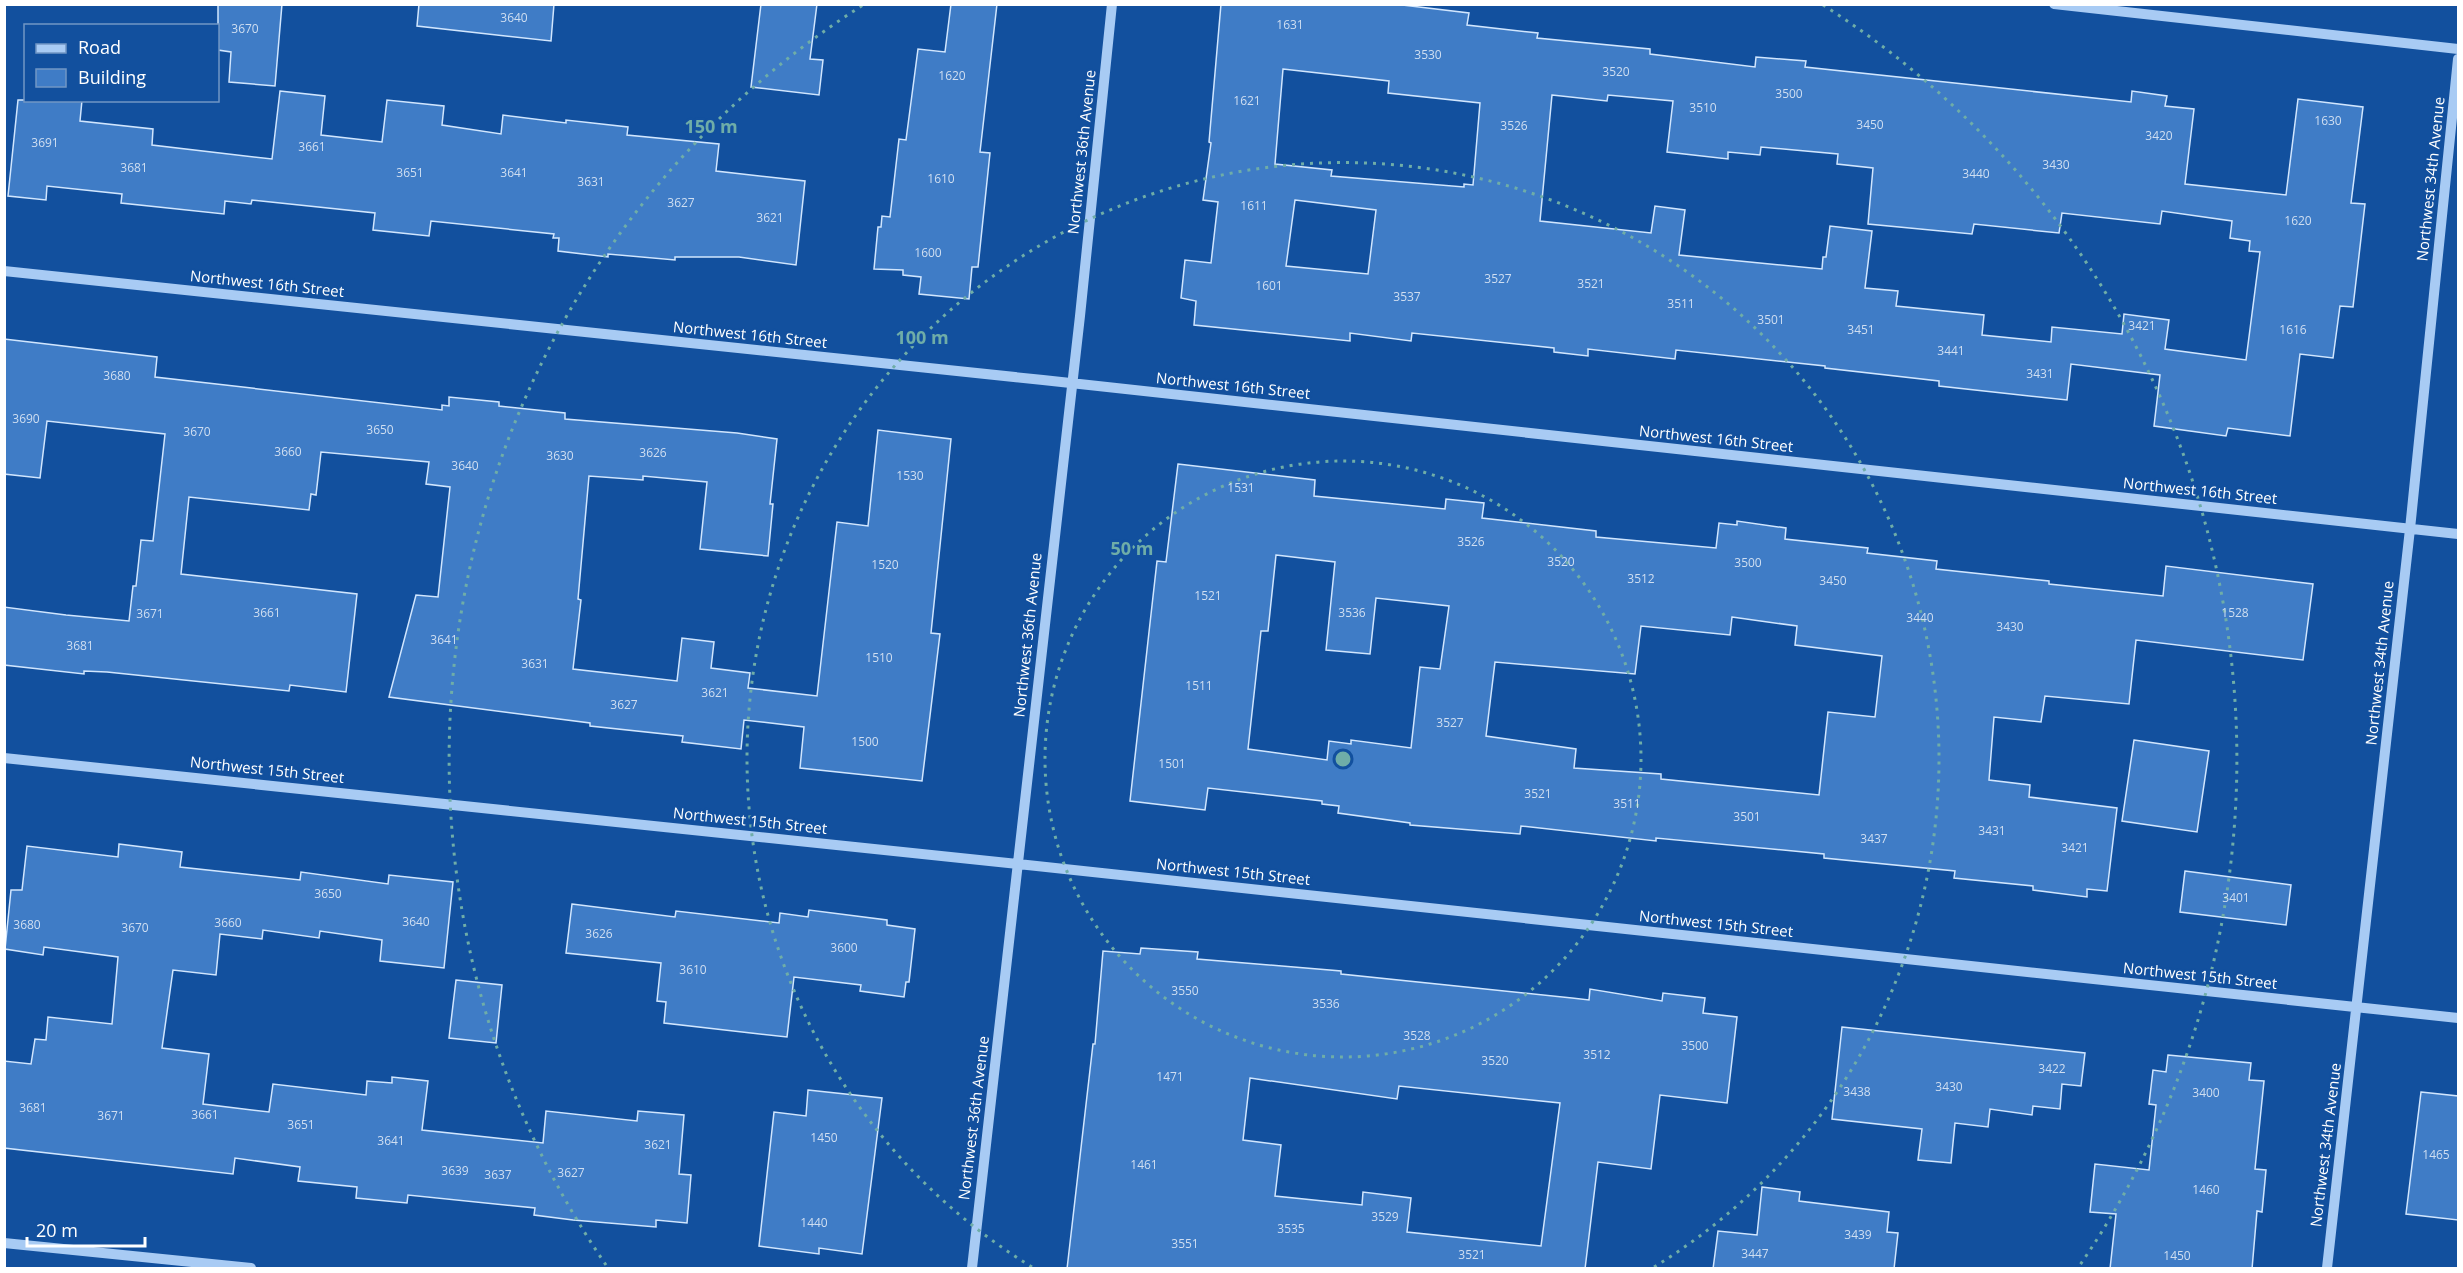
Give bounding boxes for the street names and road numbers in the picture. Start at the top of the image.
street label: Northwest 36th Avenue [1062,69,1100,235]
street label: Northwest 34th Avenue [2411,96,2449,262]
street label: Northwest 16th Street [189,265,345,301]
street label: Northwest 16th Street [672,316,828,352]
street label: Northwest 16th Street [1155,367,1311,403]
street label: Northwest 16th Street [1638,420,1794,456]
street label: Northwest 16th Street [2122,472,2278,508]
street label: Northwest 36th Avenue [1008,552,1046,718]
street label: Northwest 34th Avenue [2360,580,2398,746]
street label: Northwest 15th Street [189,751,345,787]
street label: Northwest 15th Street [672,802,828,838]
street label: Northwest 15th Street [1155,853,1311,889]
street label: Northwest 15th Street [1638,905,1794,941]
street label: Northwest 15th Street [2122,957,2278,993]
street label: Northwest 36th Avenue [953,1035,993,1201]
street label: Northwest 34th Avenue [2305,1062,2345,1228]

